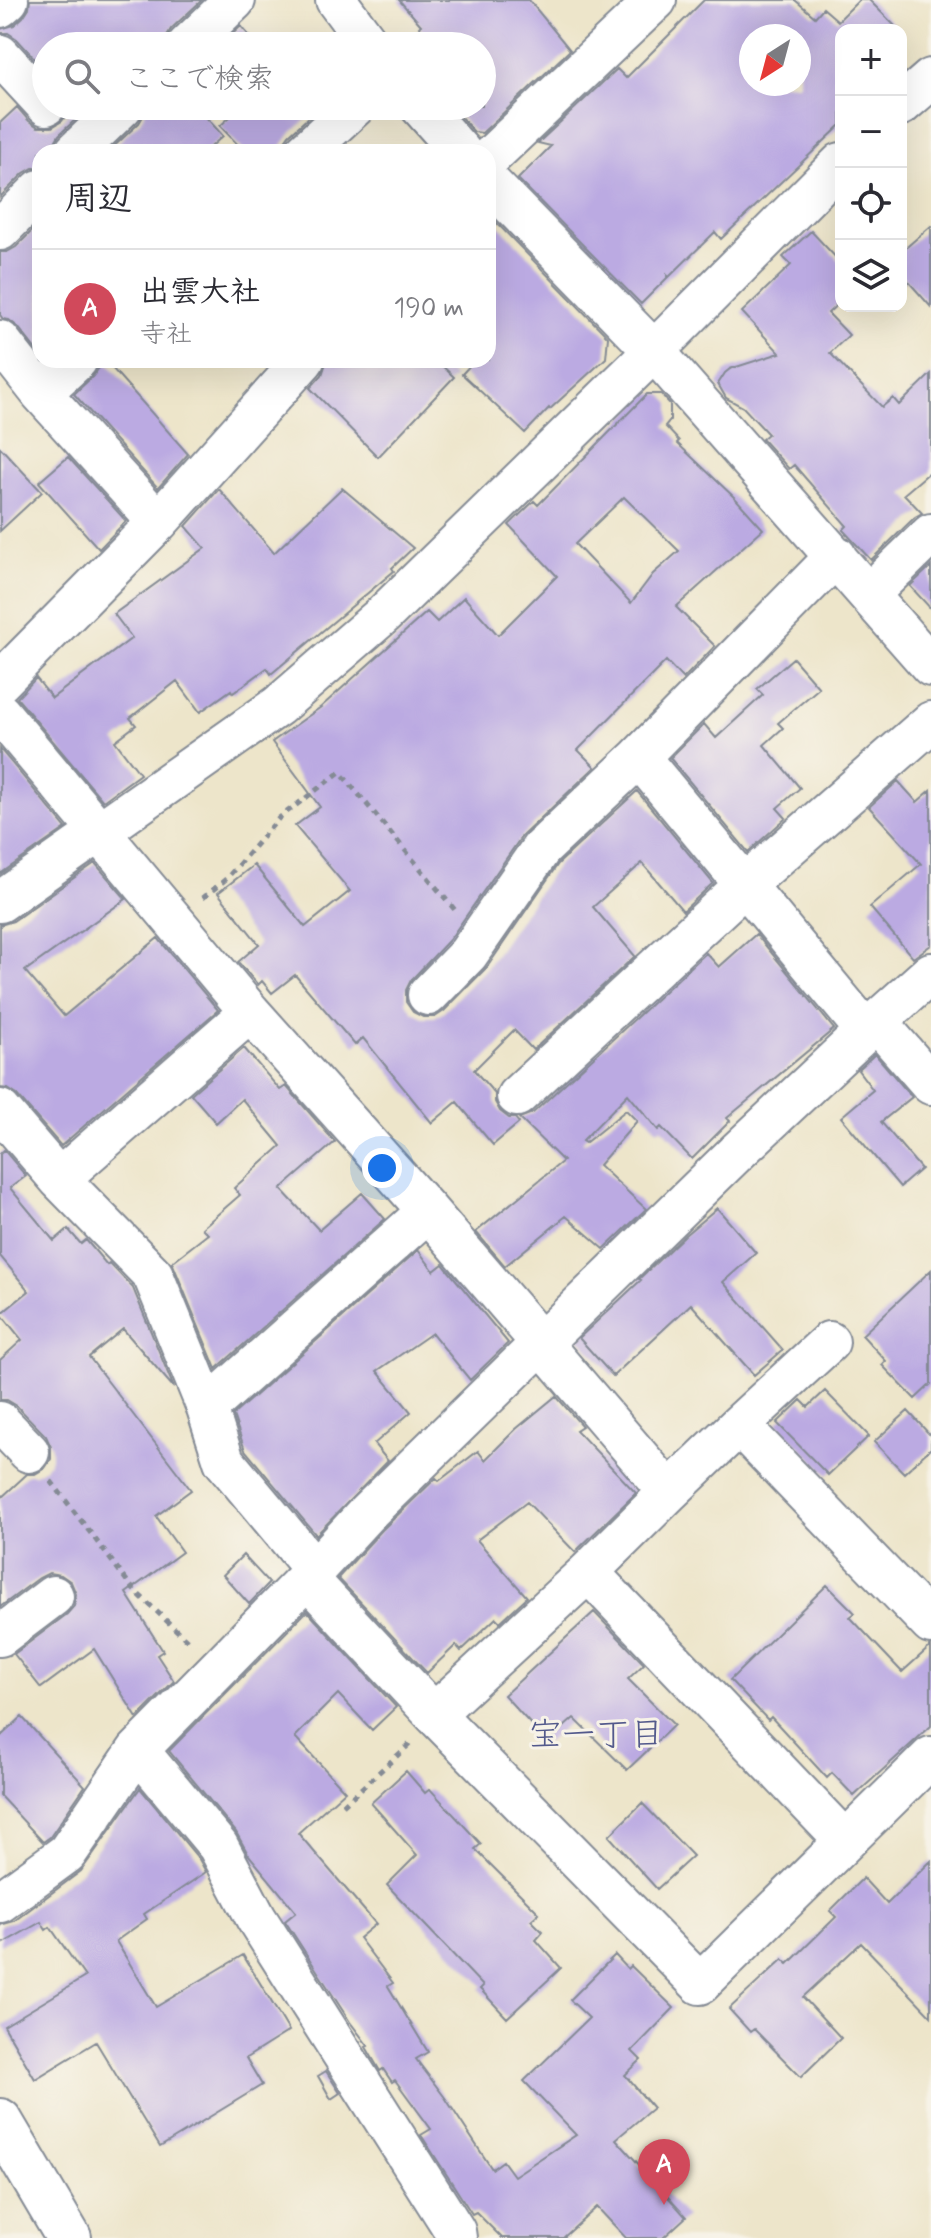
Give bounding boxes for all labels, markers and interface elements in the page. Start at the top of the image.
north arrow [739,24,811,96]
map controls [835,24,907,312]
button: + [835,24,907,96]
search box [32,32,496,120]
icon: search [60,54,104,98]
text: ここで検索 [124,60,274,99]
button: − [835,96,907,168]
button: locate [835,168,907,240]
text: 周辺 [64,177,132,222]
button: layers [835,240,907,312]
text: 出雲大社 [140,273,260,312]
text: A [81,292,99,326]
text: 190 m [394,292,464,326]
text: 寺社 [140,318,192,352]
your location [362,1148,402,1188]
district label: 宝一丁目 [528,1713,664,1758]
pin: A [638,2139,690,2205]

